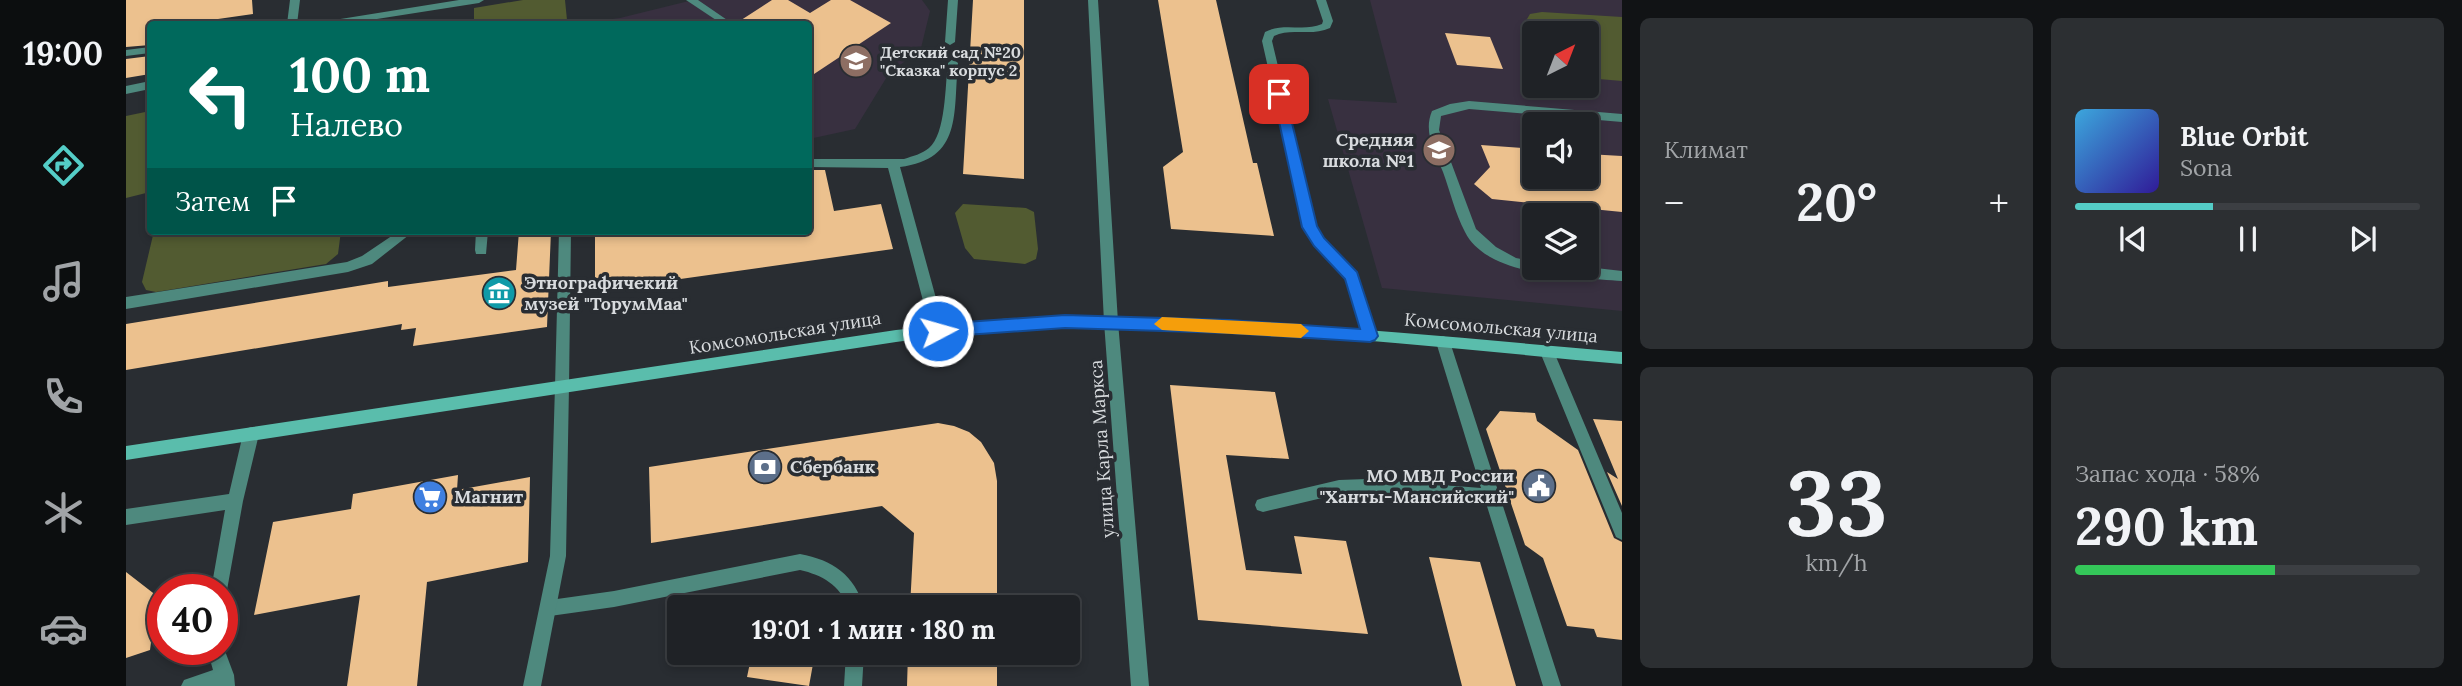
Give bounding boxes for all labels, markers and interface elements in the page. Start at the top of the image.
north arrow [1522,21,1600,98]
map controls [1522,21,1599,280]
text: 19:00 [23,33,103,74]
school or university icon: Детский сад №20 "Сказка" корпус 2 [837,42,875,80]
place label: Детский сад №20 "Сказка" корпус 2 [880,42,1021,80]
text: 100 m [290,43,430,105]
icon: left [175,49,266,140]
pin [1249,64,1309,124]
icon: arrive [1260,75,1298,113]
text: Налево [290,104,403,145]
button: sound [1522,112,1599,189]
text: Blue Orbit [2180,120,2308,153]
place label: Средняя школа №1 [1323,128,1414,172]
school or university icon: Средняя школа №1 [1420,131,1458,169]
text: Климат [1664,135,1748,164]
icon: directions [39,141,88,190]
text: Sona [2180,153,2232,182]
text: 20° [1796,169,1877,235]
text: − [1664,179,1684,227]
text: + [1989,179,2009,227]
icon: arrive [265,182,303,220]
text: Затем [175,185,251,218]
button: layers [1522,203,1599,280]
icon: previous [2114,220,2152,258]
icon: pause [2229,220,2267,258]
icon: next [2344,220,2382,258]
icon: music [39,257,88,306]
place label: Этнографичекий музей "ТорумМаа" [524,271,688,315]
museum icon: Этнографичекий музей "ТорумМаа" [480,274,518,312]
position arrow [901,294,975,368]
street label: Комсомольская улица [687,306,883,359]
street label: Комсомольская улица [1403,308,1599,347]
street label: улица Карла Маркса [1084,359,1119,539]
icon: phone [39,372,88,421]
text: 33 [1786,444,1887,561]
bank icon: Сбербанк [746,448,784,486]
place label: Сбербанк [790,455,876,478]
text: Запас хода · 58% [2075,459,2260,488]
place label: МО МВД России "Ханты-Мансийский" [1319,464,1514,508]
public building icon: МО МВД России "Ханты-Мансийский" [1520,467,1558,505]
supermarket icon: Магнит [411,478,449,516]
place label: Магнит [454,485,524,508]
icon: climate [39,488,88,537]
text: 290 km [2075,493,2258,559]
text: km/h [1805,548,1868,577]
speed limit sign: 40 [147,574,238,665]
icon: car [39,604,88,653]
text: 19:01 · 1 мин · 180 m [752,613,995,646]

